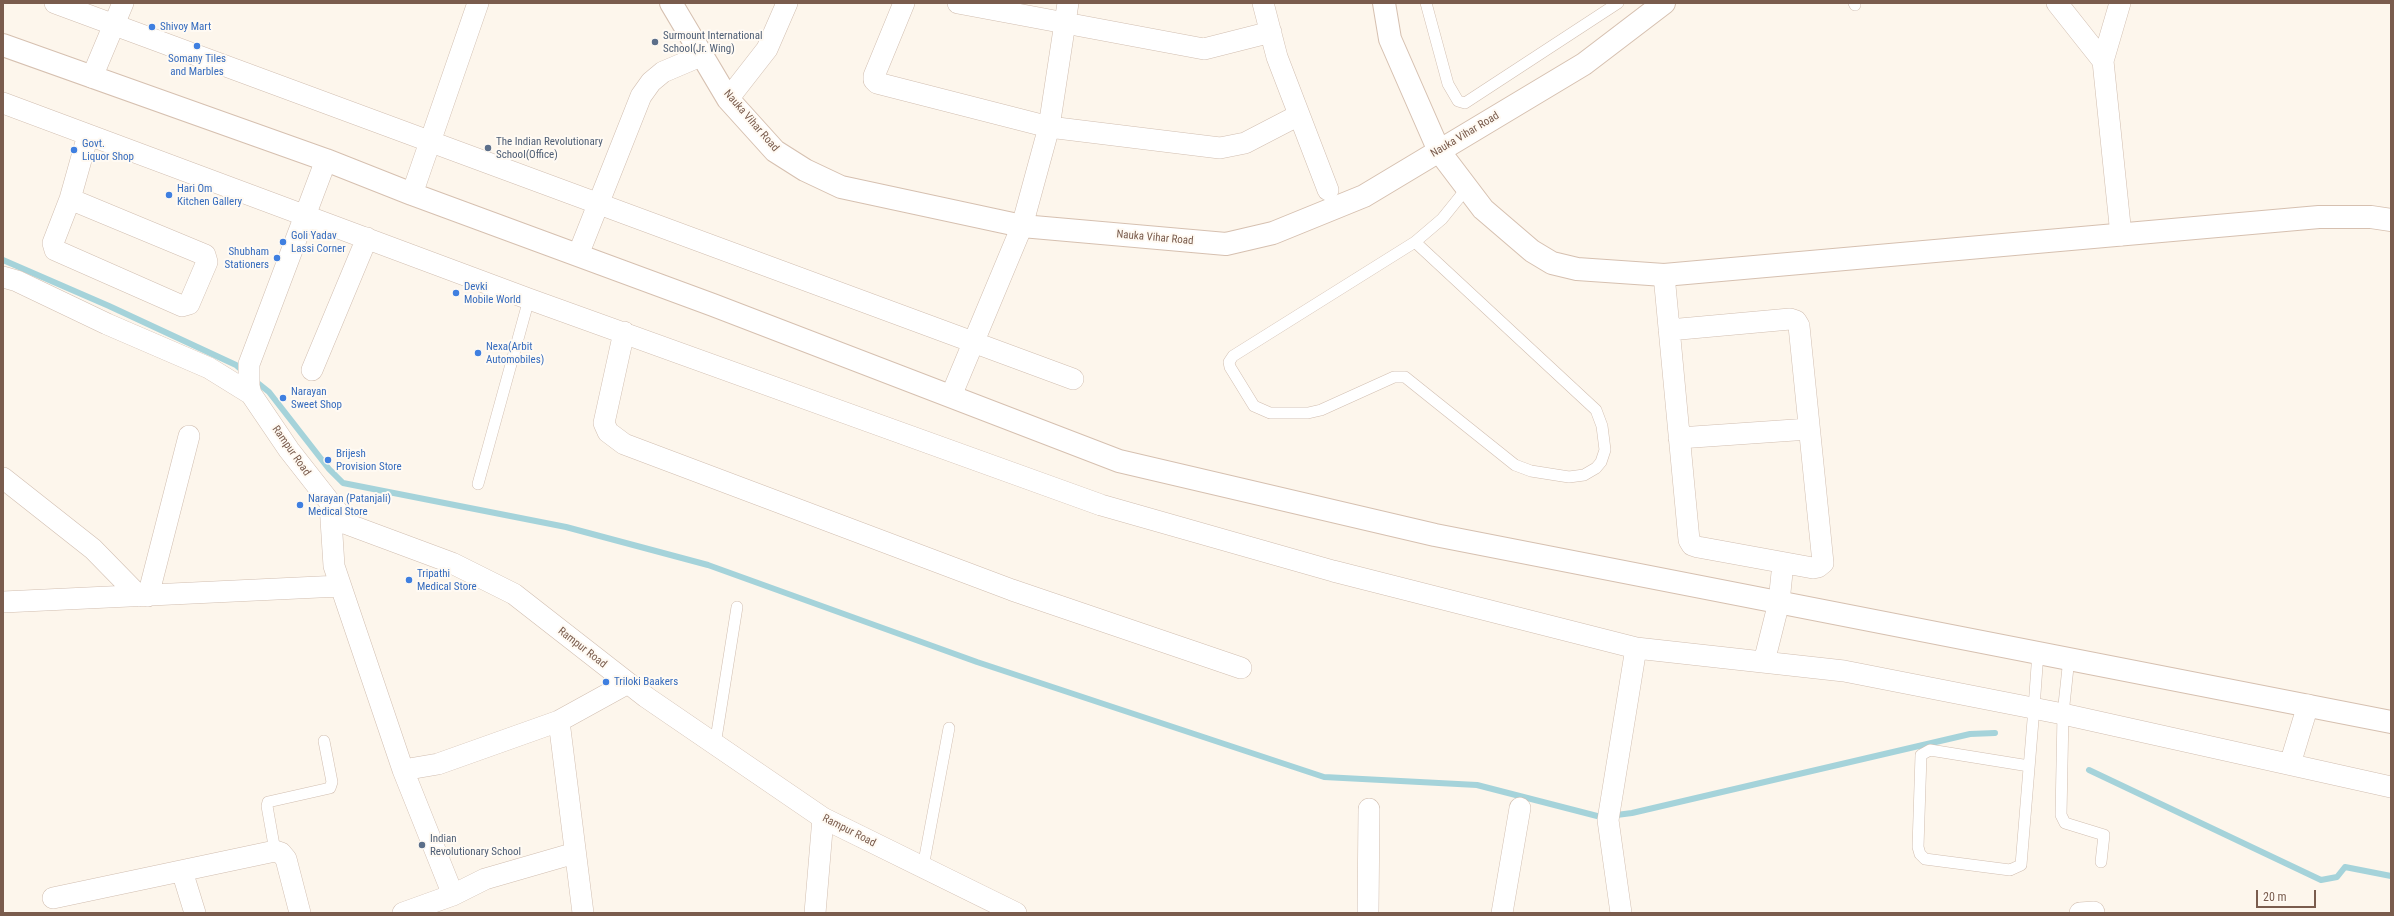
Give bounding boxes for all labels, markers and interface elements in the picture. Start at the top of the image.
place label: Shivoy Mart [160,20,211,34]
marker: Shivoy Mart [147,22,157,32]
place label: Surmount International School(Jr. Wing) [663,29,762,55]
marker: Surmount International School(Jr. Wing) [650,37,660,47]
marker: Somany Tiles and Marbles [192,41,202,51]
place label: Somany Tiles and Marbles [168,52,226,78]
street label: Nauka Vihar Road [721,87,781,155]
street label: Nauka Vihar Road [1428,109,1502,161]
place label: The Indian Revolutionary School(Office) [496,135,603,161]
place label: Govt. Liquor Shop [82,137,134,163]
marker: The Indian Revolutionary School(Office) [483,143,493,153]
marker: Govt. Liquor Shop [69,145,79,155]
place label: Hari Om Kitchen Gallery [177,182,242,208]
marker: Hari Om Kitchen Gallery [164,190,174,200]
street label: Nauka Vihar Road [1116,228,1194,248]
place label: Goli Yadav Lassi Corner [291,229,346,255]
marker: Goli Yadav Lassi Corner [278,237,288,247]
place label: Shubham Stationers [225,245,269,271]
marker: Shubham Stationers [272,253,282,263]
place label: Devki Mobile World [464,280,521,306]
marker: Devki Mobile World [451,288,461,298]
place label: Nexa(Arbit Automobiles) [486,340,544,366]
marker: Nexa(Arbit Automobiles) [473,348,483,358]
place label: Narayan Sweet Shop [291,385,342,411]
marker: Narayan Sweet Shop [278,393,288,403]
street label: Rampur Road [269,423,313,479]
place label: Brijesh Provision Store [336,447,402,473]
marker: Brijesh Provision Store [323,455,333,465]
place label: Narayan (Patanjali) Medical Store [308,492,391,518]
marker: Narayan (Patanjali) Medical Store [295,500,305,510]
place label: Tripathi Medical Store [417,567,477,593]
marker: Tripathi Medical Store [404,575,414,585]
street label: Rampur Road [555,625,609,671]
place label: Triloki Baakers [614,675,678,689]
marker: Triloki Baakers [601,677,611,687]
street label: Rampur Road [820,812,878,850]
place label: Indian Revolutionary School [430,832,521,858]
marker: Indian Revolutionary School [417,840,427,850]
scale bar [2258,882,2318,908]
text: 20 m [2263,890,2287,904]

